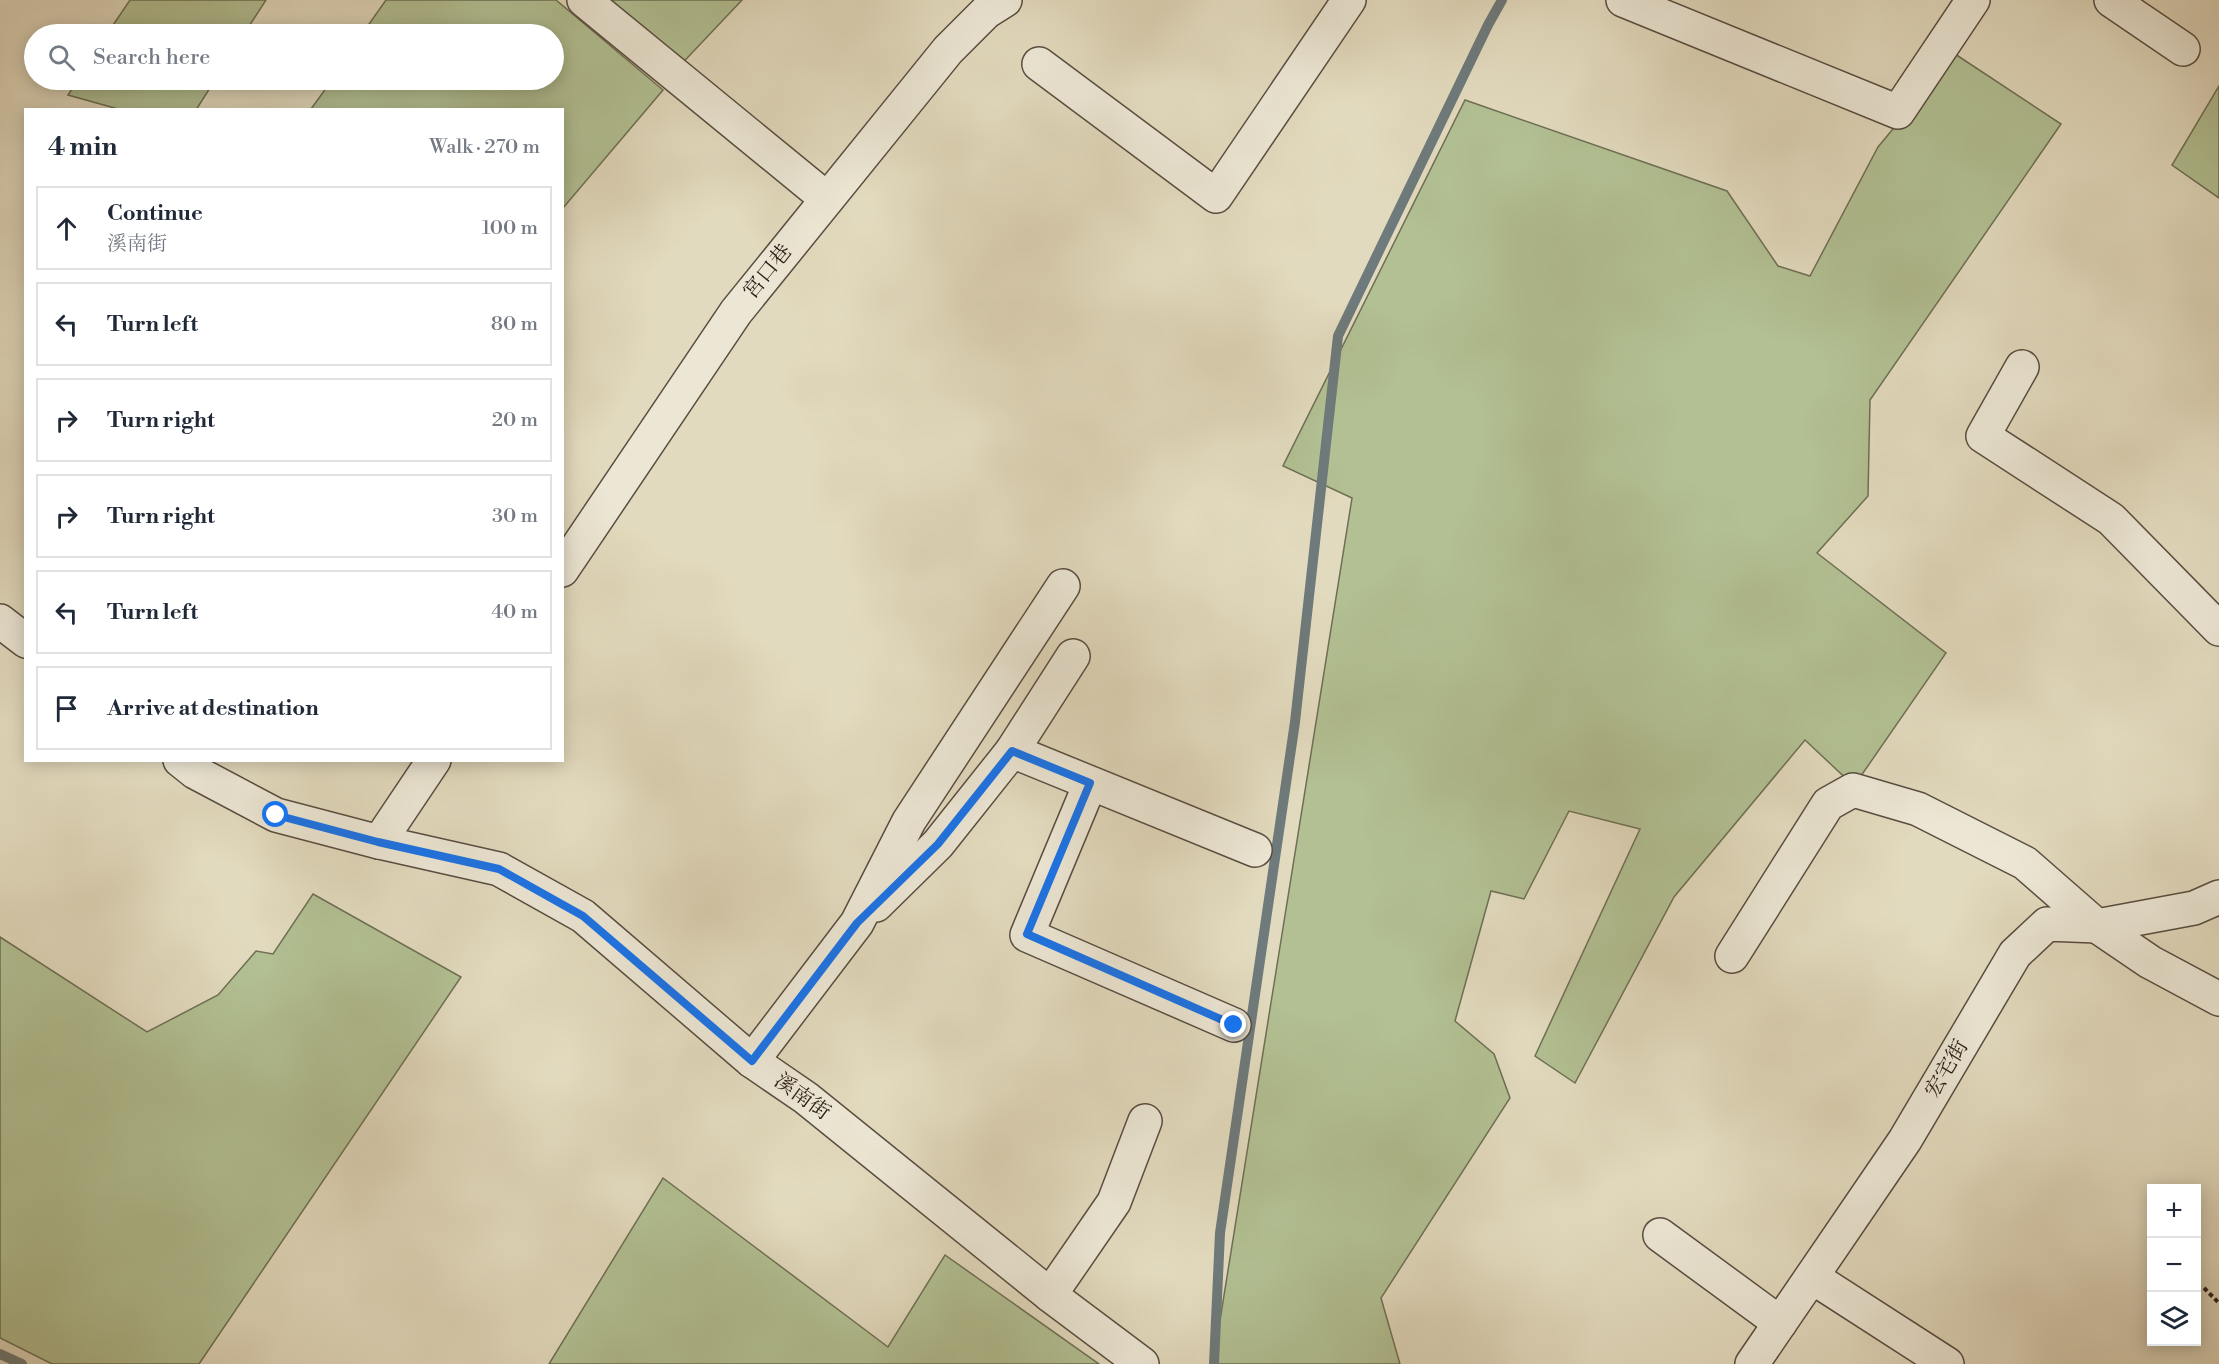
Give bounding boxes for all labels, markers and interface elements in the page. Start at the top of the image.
search box [24,24,564,90]
icon: search [45,41,78,74]
text: Search here [93,44,210,71]
text: 4 min [48,131,118,163]
text: Walk · 270 m [429,135,540,160]
text: Continue [107,200,203,227]
icon: ahead [50,212,83,245]
text: 100 m [482,216,538,241]
text: 溪南街 [107,232,167,257]
street label: 宮口巷 [738,239,798,305]
icon: left [50,308,83,341]
text: Turn left [107,311,198,338]
text: 80 m [491,312,538,337]
icon: right [50,404,83,437]
text: Turn right [107,407,215,434]
text: 20 m [492,408,538,433]
icon: right [50,500,83,533]
text: Turn right [107,503,215,530]
text: 30 m [492,504,538,529]
icon: left [50,596,83,629]
text: Turn left [107,599,198,626]
text: 40 m [491,600,538,625]
icon: arrive [50,692,83,725]
text: Arrive at destination [107,695,319,722]
route start [262,801,288,827]
route end [1220,1011,1246,1037]
street label: 宏宅街 [1920,1035,1974,1103]
street label: 溪南街 [769,1068,835,1126]
map controls [2147,1184,2201,1346]
button: + [2147,1184,2201,1238]
button: − [2147,1238,2201,1292]
button: layers [2147,1292,2201,1346]

